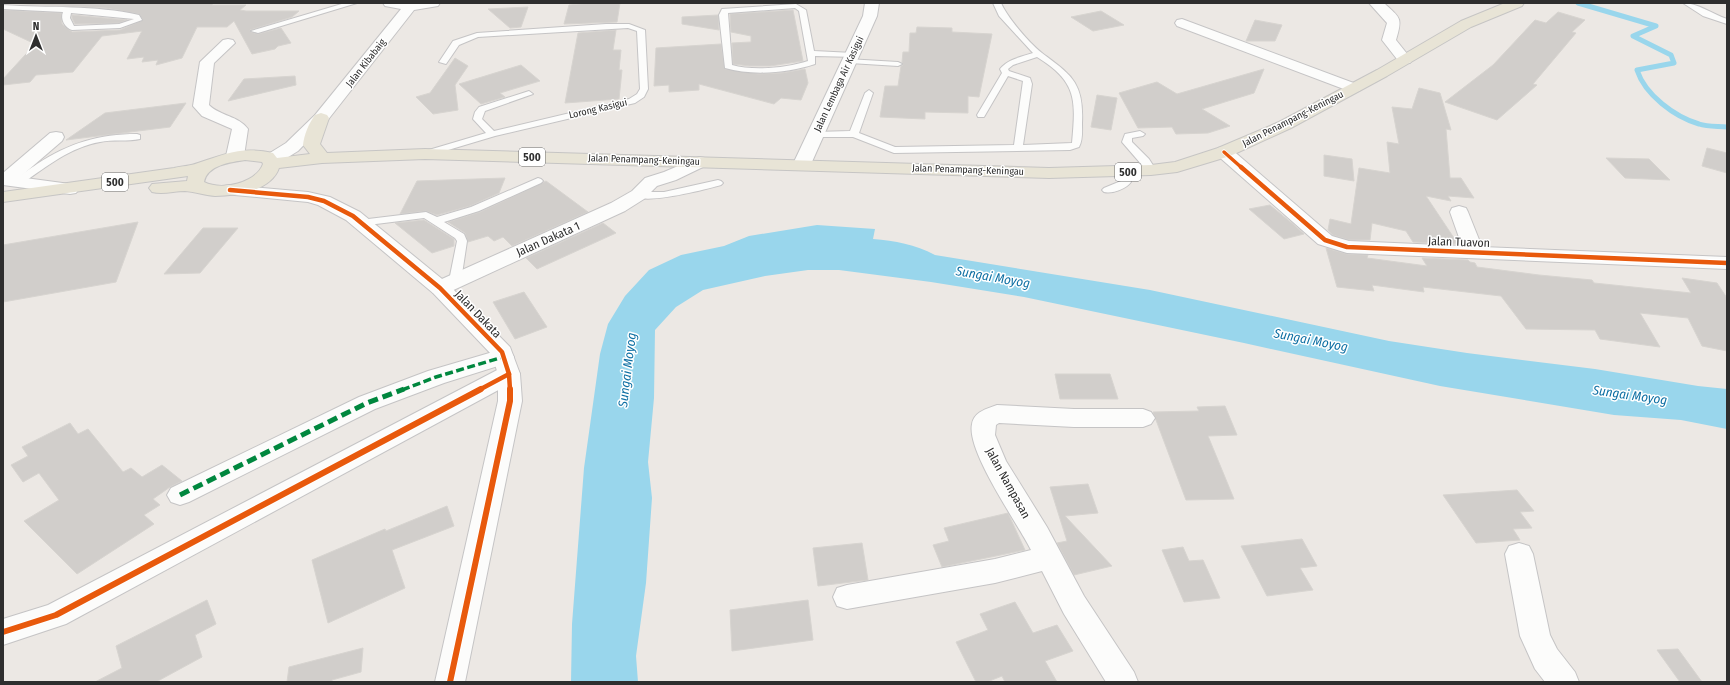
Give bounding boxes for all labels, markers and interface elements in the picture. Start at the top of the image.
north arrow [16,16,56,56]
text: N [33,20,39,33]
street label: Jalan Lembaga Air Kasigui [812,34,866,134]
street label: Jalan Kibabaig [343,36,389,90]
street label: Jalan Penampang-Keningau [1240,88,1346,150]
street label: Lorong Kasigui [568,96,628,122]
road number: 500 [519,148,545,166]
street label: Jalan Penampang-Keningau [588,152,700,168]
street label: Jalan Penampang-Keningau [912,162,1024,178]
road number: 500 [1115,163,1141,181]
road number: 500 [102,173,128,191]
street label: Jalan Dakata 1 [514,219,582,259]
street label: Jalan Tuavon [1428,234,1490,250]
water label: Sungai Moyog [954,263,1031,291]
street label: Jalan Dakata [452,287,504,341]
water label: Sungai Moyog [1272,325,1349,355]
water label: Sungai Moyog [615,332,639,409]
water label: Sungai Moyog [1591,382,1668,408]
street label: Jalan Nampasan [983,445,1033,521]

